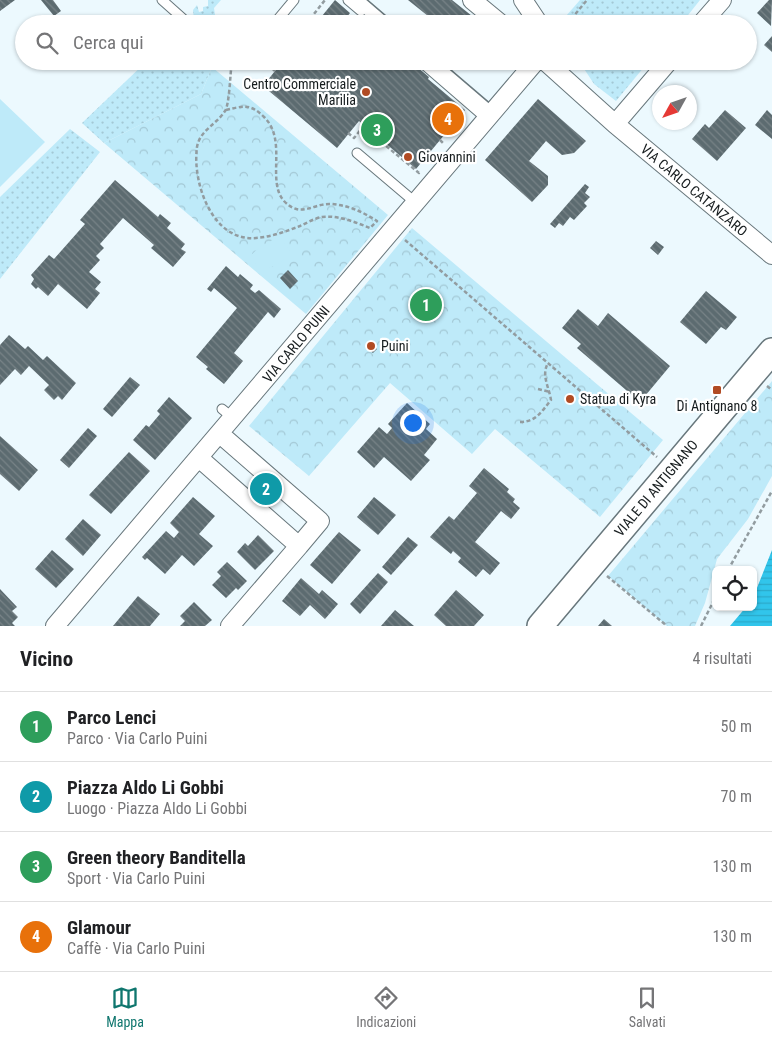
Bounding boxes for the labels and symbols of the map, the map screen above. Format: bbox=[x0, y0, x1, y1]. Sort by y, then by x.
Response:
place label: Centro Commerciale Marilia bbox=[243, 76, 356, 108]
north arrow bbox=[652, 85, 697, 130]
marker: Centro Commerciale Marilia bbox=[360, 86, 372, 98]
pin: 4 bbox=[432, 100, 464, 138]
pin: 3 bbox=[361, 111, 393, 149]
street label: VIA CARLO CATANZARO bbox=[638, 141, 750, 239]
place label: Giovannini bbox=[418, 149, 476, 165]
marker: Giovannini bbox=[402, 151, 414, 163]
pin: 1 bbox=[410, 286, 442, 324]
street label: VIA CARLO PUINI bbox=[259, 302, 333, 386]
place label: Puini bbox=[381, 338, 409, 354]
marker: Puini bbox=[365, 340, 377, 352]
marker: Di Antignano 8 bbox=[711, 384, 723, 396]
place label: Statua di Kyra bbox=[580, 391, 656, 407]
marker: Statua di Kyra bbox=[564, 393, 576, 405]
place label: Di Antignano 8 bbox=[677, 398, 758, 414]
your location bbox=[400, 410, 426, 436]
street label: VIALE DI ANTIGNANO bbox=[611, 437, 701, 539]
pin: 2 bbox=[250, 470, 282, 508]

